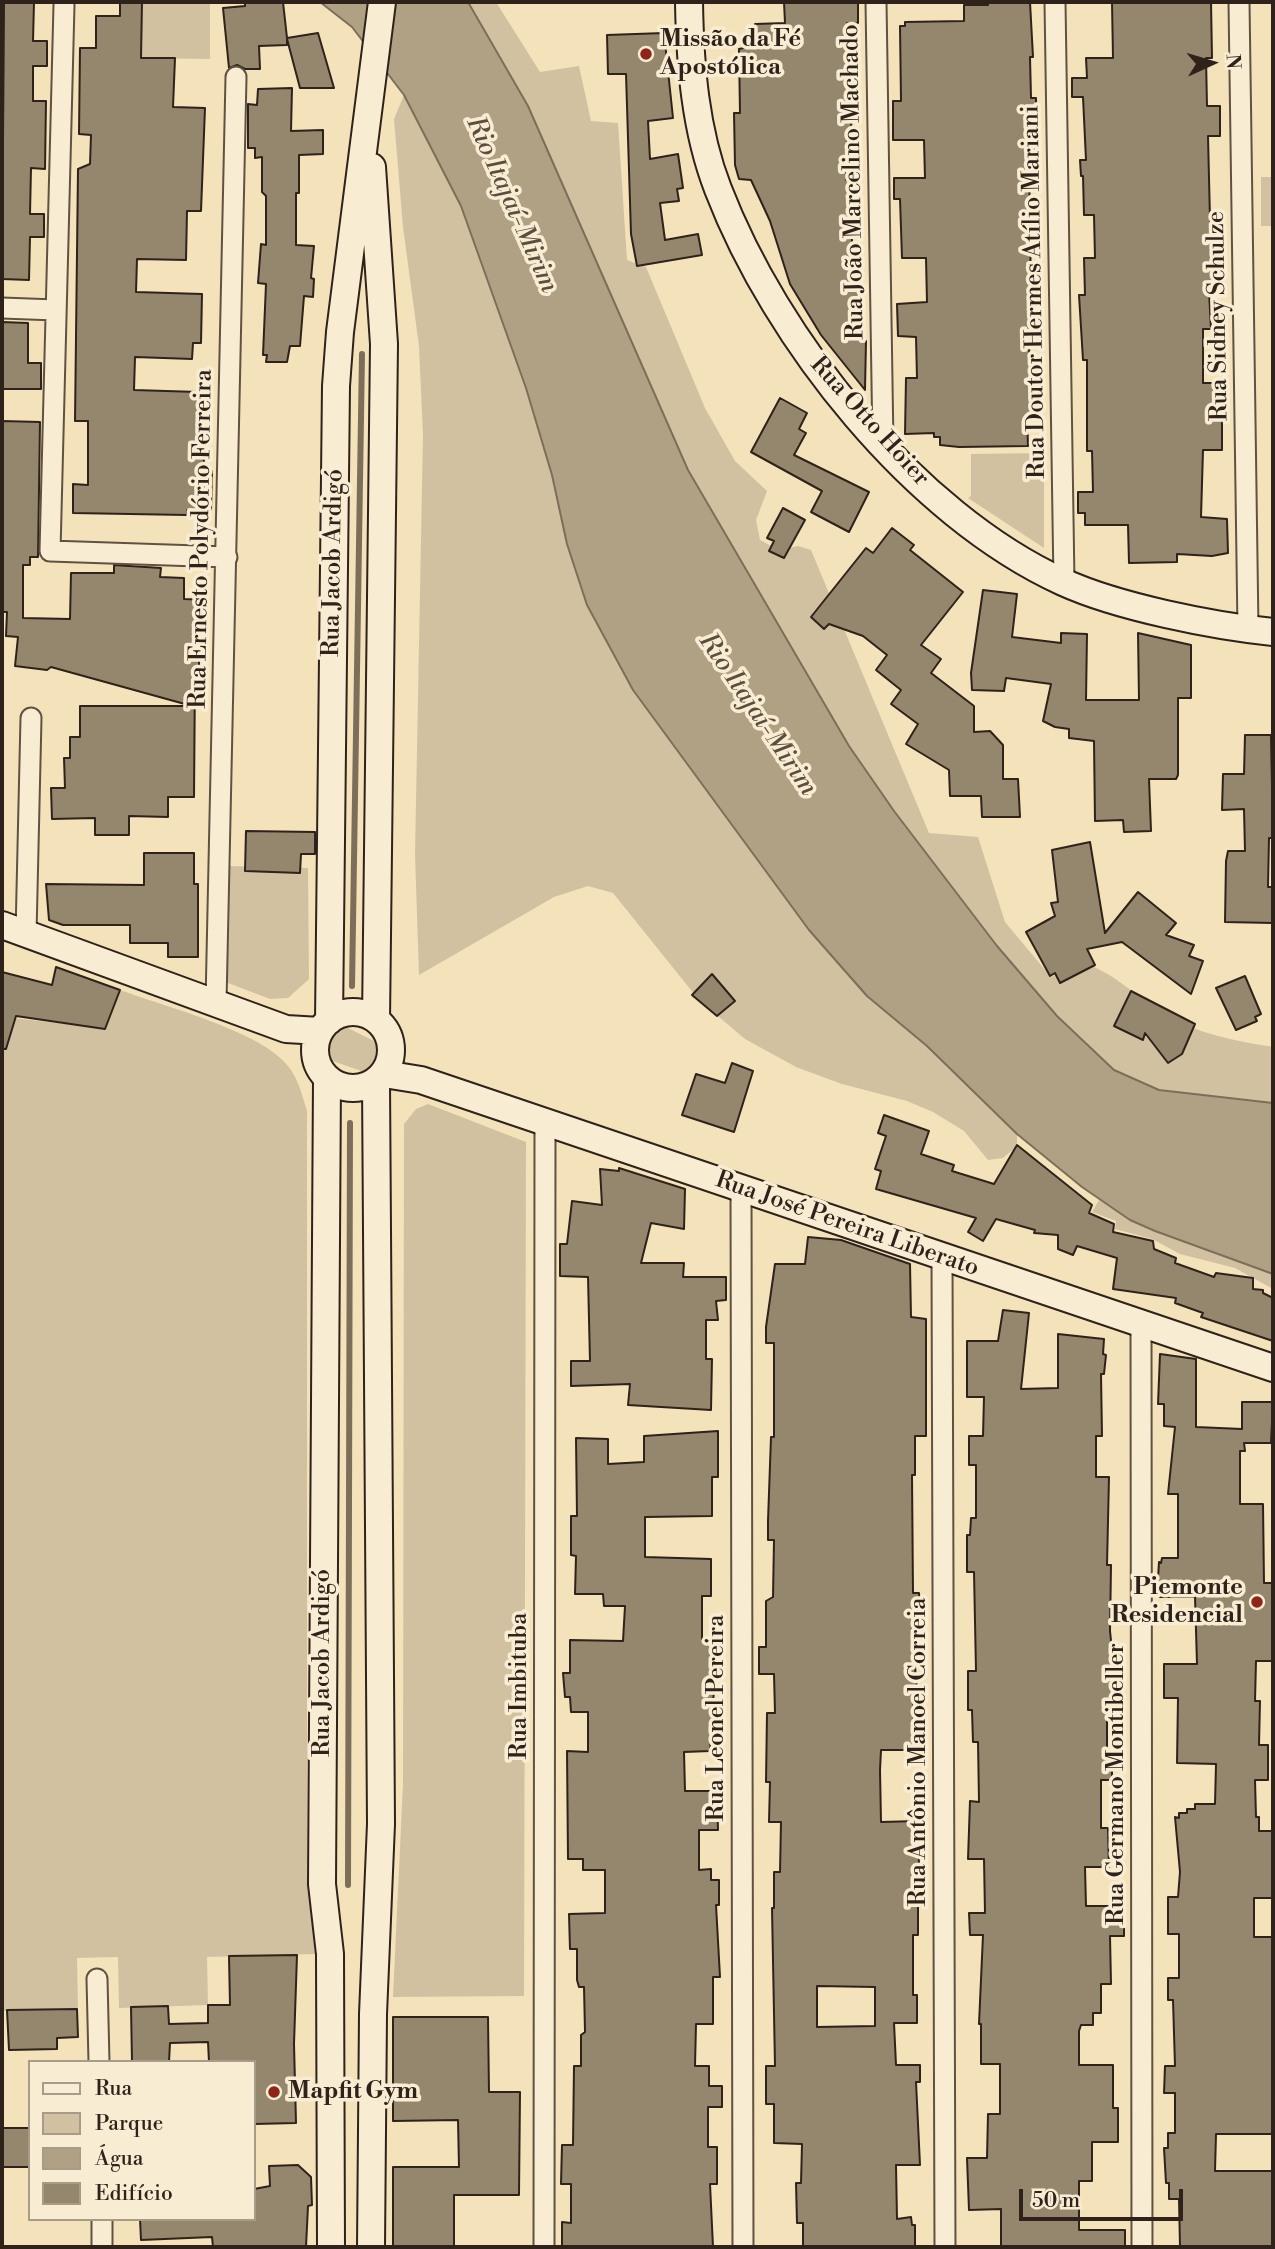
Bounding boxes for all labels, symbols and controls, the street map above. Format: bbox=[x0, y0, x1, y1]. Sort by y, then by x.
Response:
street label: Rua João Marcelino Machado bbox=[837, 24, 871, 340]
place label: Missão da Fé Apostólica bbox=[660, 26, 801, 82]
north arrow bbox=[1177, 28, 1247, 98]
marker: Missão da Fé Apostólica bbox=[638, 46, 654, 62]
text: N bbox=[1220, 53, 1245, 70]
street label: Rua Doutor Hermes Atílio Mariani bbox=[1017, 105, 1053, 479]
water label: Rio Itajaí-Mirim bbox=[458, 112, 564, 298]
street label: Rua Sidney Schulze bbox=[1203, 211, 1235, 421]
street label: Rua Otto Hoier bbox=[803, 351, 935, 493]
street label: Rua Ernesto Polydório Ferreira bbox=[185, 369, 219, 709]
street label: Rua Jacob Ardigó bbox=[318, 469, 350, 657]
water label: Rio Itajaí-Mirim bbox=[691, 628, 823, 802]
street label: Rua José Pereira Liberato bbox=[711, 1166, 983, 1284]
street label: Rua Jacob Ardigó bbox=[309, 1569, 337, 1757]
place label: Piemonte Residencial bbox=[1111, 1574, 1243, 1630]
marker: Piemonte Residencial bbox=[1249, 1594, 1265, 1610]
street label: Rua Antônio Manoel Correia bbox=[905, 1598, 933, 1906]
street label: Rua Imbituba bbox=[506, 1613, 534, 1759]
street label: Rua Leonel Pereira bbox=[703, 1615, 731, 1821]
street label: Rua Germano Montibeller bbox=[1103, 1643, 1131, 1925]
legend bbox=[28, 2060, 256, 2221]
text: Rua bbox=[95, 2076, 132, 2102]
place label: Mapfit Gym bbox=[288, 2078, 418, 2106]
marker: Mapfit Gym bbox=[266, 2084, 282, 2100]
text: Parque bbox=[95, 2111, 163, 2137]
text: Água bbox=[95, 2146, 143, 2172]
scale bar bbox=[1023, 2176, 1188, 2220]
text: Edifício bbox=[95, 2181, 173, 2207]
text: 50 m bbox=[1032, 2188, 1080, 2214]

